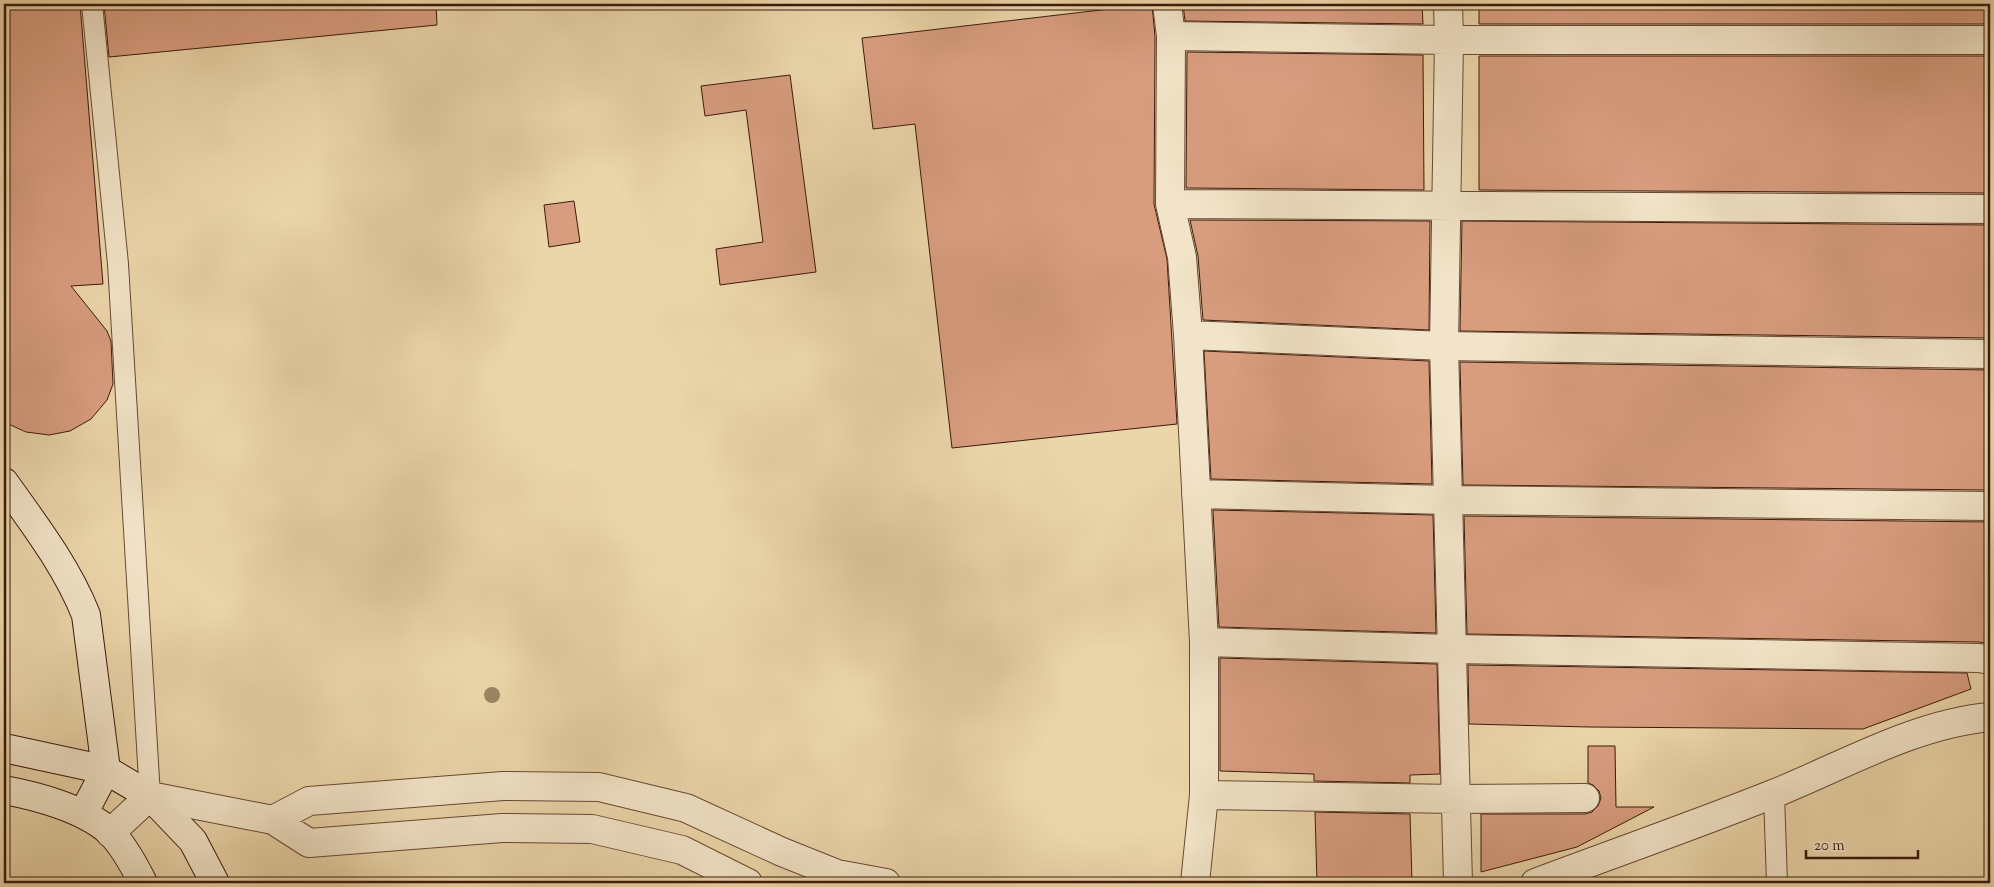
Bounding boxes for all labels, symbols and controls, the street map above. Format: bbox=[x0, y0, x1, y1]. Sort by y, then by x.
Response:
scale bar bbox=[1806, 827, 1919, 859]
text: 20 m bbox=[1814, 836, 1845, 857]

